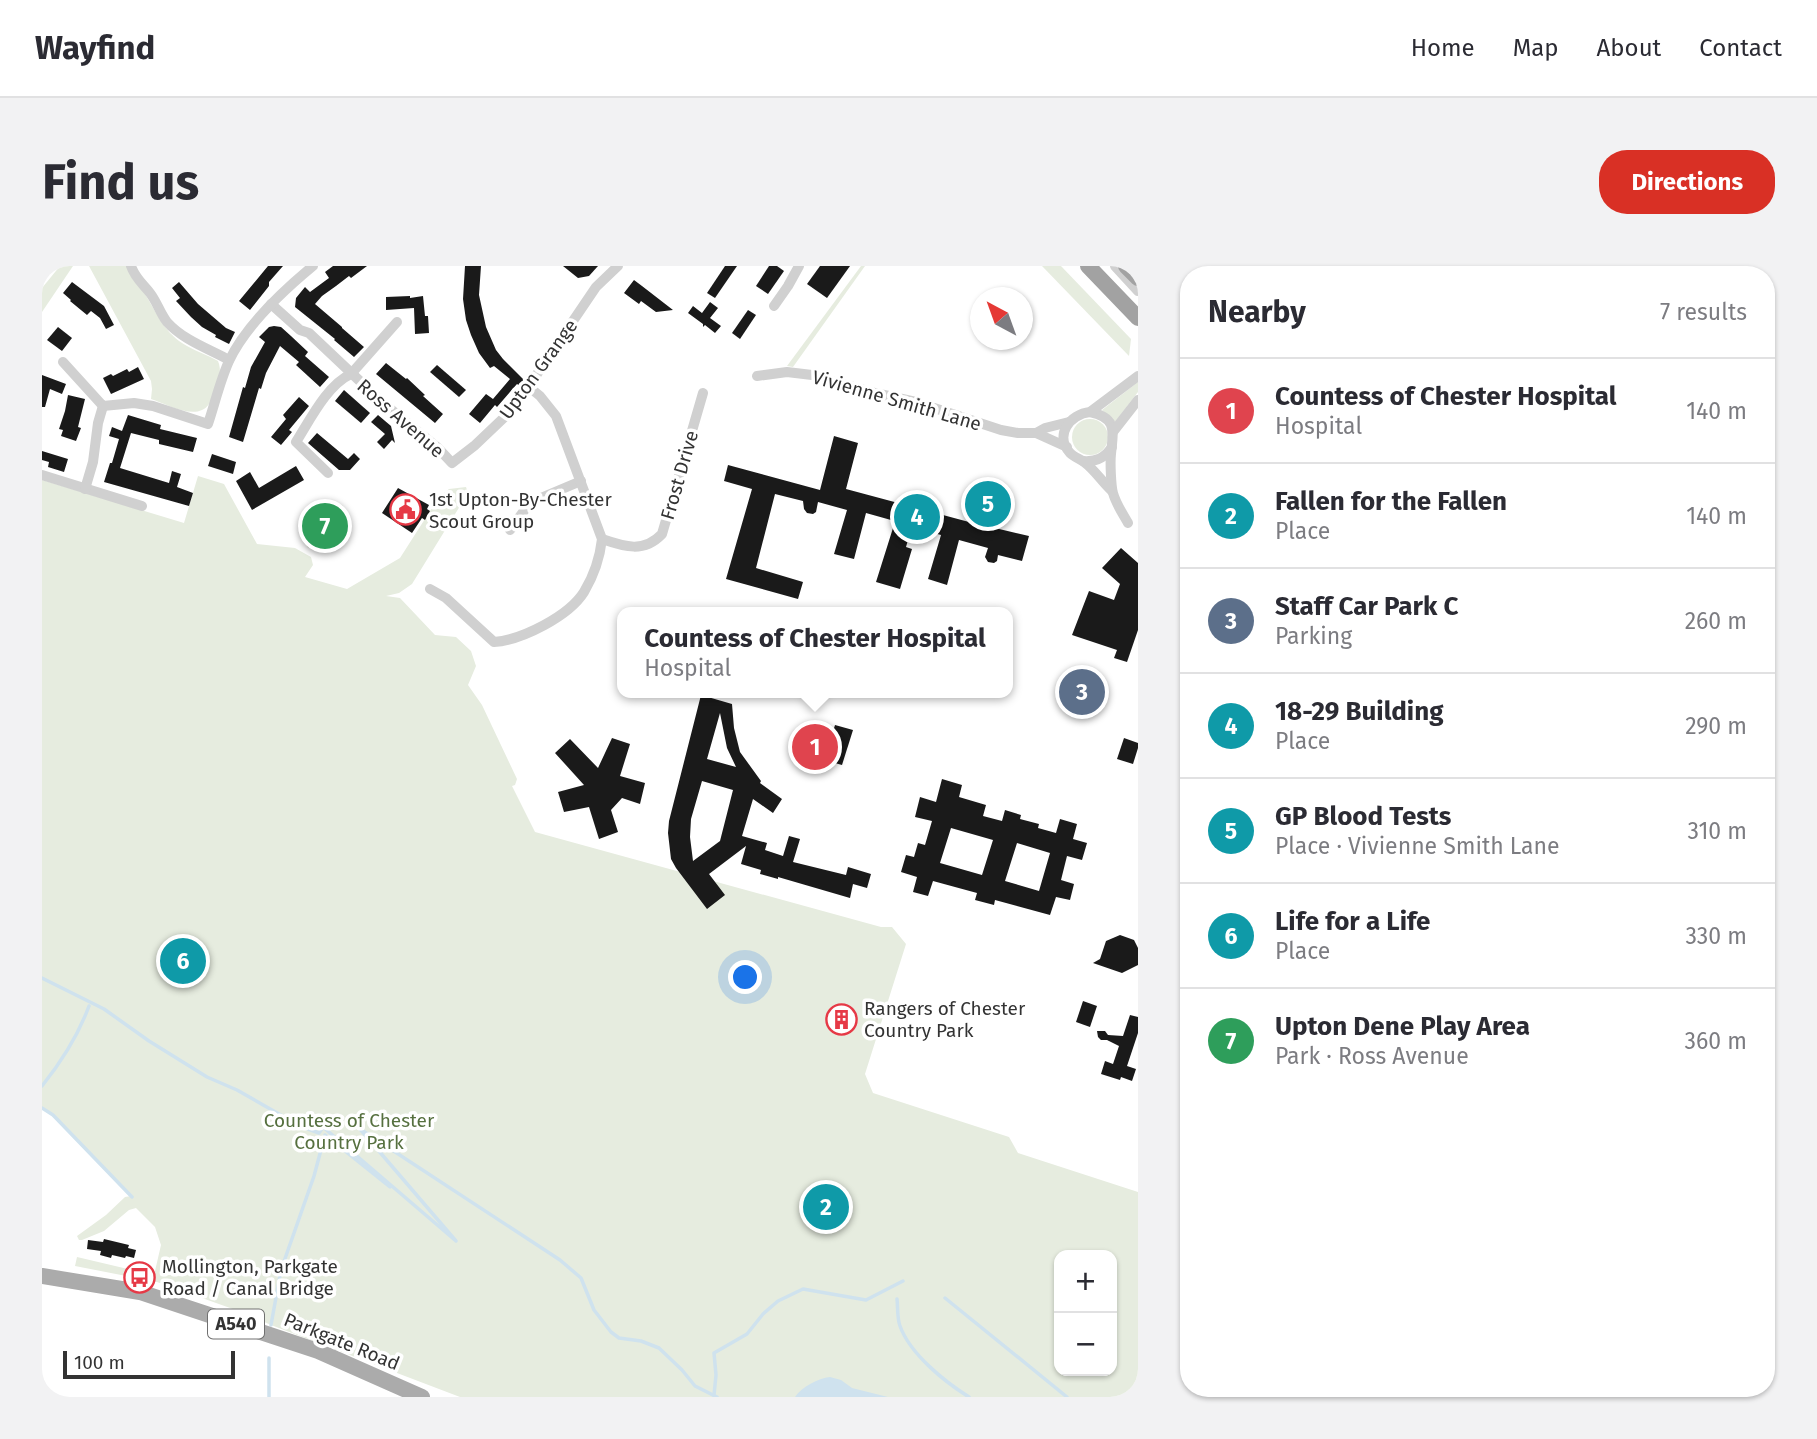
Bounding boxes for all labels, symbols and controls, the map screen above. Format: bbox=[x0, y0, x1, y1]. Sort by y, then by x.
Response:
text: Wayfind bbox=[35, 28, 155, 68]
text: Home bbox=[1411, 34, 1475, 62]
text: Map bbox=[1513, 34, 1559, 62]
text: About bbox=[1597, 34, 1661, 62]
text: Contact bbox=[1699, 34, 1782, 62]
button: Directions bbox=[1599, 150, 1775, 214]
text: Find us bbox=[42, 153, 199, 212]
north arrow bbox=[970, 287, 1033, 350]
text: Nearby bbox=[1208, 294, 1306, 330]
text: 7 results bbox=[1660, 298, 1747, 326]
street label: Upton Grange bbox=[494, 315, 582, 424]
street label: Vivienne Smith Lane bbox=[810, 365, 984, 436]
street label: Ross Avenue bbox=[352, 374, 449, 462]
text: Countess of Chester Hospital bbox=[1275, 381, 1617, 412]
text: 1 bbox=[1226, 397, 1236, 425]
text: 140 m bbox=[1686, 397, 1747, 425]
text: Hospital bbox=[1275, 412, 1362, 440]
street label: Frost Drive bbox=[656, 428, 703, 522]
pin: 5 bbox=[965, 478, 1011, 530]
text: Fallen for the Fallen bbox=[1275, 486, 1507, 517]
place label: 1st Upton-By-Chester Scout Group bbox=[429, 488, 612, 533]
pin: 4 bbox=[894, 491, 940, 543]
public building icon: 1st Upton-By-Chester Scout Group bbox=[389, 493, 423, 527]
pin: 7 bbox=[302, 500, 348, 552]
text: 2 bbox=[1225, 502, 1237, 530]
text: 140 m bbox=[1686, 502, 1747, 530]
text: Place bbox=[1275, 517, 1330, 545]
text: Staff Car Park C bbox=[1275, 591, 1458, 622]
popup bbox=[617, 607, 1013, 698]
text: 3 bbox=[1225, 607, 1237, 635]
text: 260 m bbox=[1685, 607, 1747, 635]
text: Parking bbox=[1275, 622, 1352, 650]
text: Countess of Chester Hospital bbox=[644, 623, 986, 654]
text: Hospital bbox=[644, 654, 731, 682]
pin: 3 bbox=[1059, 666, 1105, 718]
text: 18-29 Building bbox=[1275, 696, 1444, 727]
text: 4 bbox=[1225, 712, 1238, 740]
text: 290 m bbox=[1685, 712, 1747, 740]
pin: 1 bbox=[792, 721, 838, 773]
text: Place bbox=[1275, 727, 1330, 755]
text: GP Blood Tests bbox=[1275, 801, 1451, 832]
text: 5 bbox=[1225, 817, 1237, 845]
text: 310 m bbox=[1687, 817, 1747, 845]
text: Place · Vivienne Smith Lane bbox=[1275, 832, 1560, 860]
text: Life for a Life bbox=[1275, 906, 1430, 937]
text: 6 bbox=[1225, 922, 1237, 950]
text: 330 m bbox=[1685, 922, 1747, 950]
pin: 6 bbox=[160, 935, 206, 987]
text: Place bbox=[1275, 937, 1330, 965]
your location bbox=[728, 960, 762, 994]
place label: Rangers of Chester Country Park bbox=[864, 997, 1026, 1042]
building icon: Rangers of Chester Country Park bbox=[824, 1002, 858, 1036]
text: Upton Dene Play Area bbox=[1275, 1011, 1530, 1042]
text: 7 bbox=[1226, 1027, 1236, 1055]
text: 360 m bbox=[1685, 1027, 1747, 1055]
text: Park · Ross Avenue bbox=[1275, 1042, 1469, 1070]
park label: Countess of Chester Country Park bbox=[264, 1109, 435, 1154]
pin: 2 bbox=[803, 1181, 849, 1233]
map controls bbox=[1054, 1250, 1117, 1376]
button: + bbox=[1054, 1250, 1117, 1313]
place label: Mollington, Parkgate Road / Canal Bridge bbox=[162, 1255, 338, 1300]
bus stop icon: Mollington, Parkgate Road / Canal Bridge bbox=[122, 1260, 156, 1294]
street label: Parkgate Road bbox=[281, 1308, 403, 1375]
road number: A540 bbox=[208, 1310, 264, 1338]
button: − bbox=[1054, 1313, 1117, 1376]
scale bar bbox=[63, 1348, 234, 1380]
text: 100 m bbox=[74, 1351, 125, 1374]

